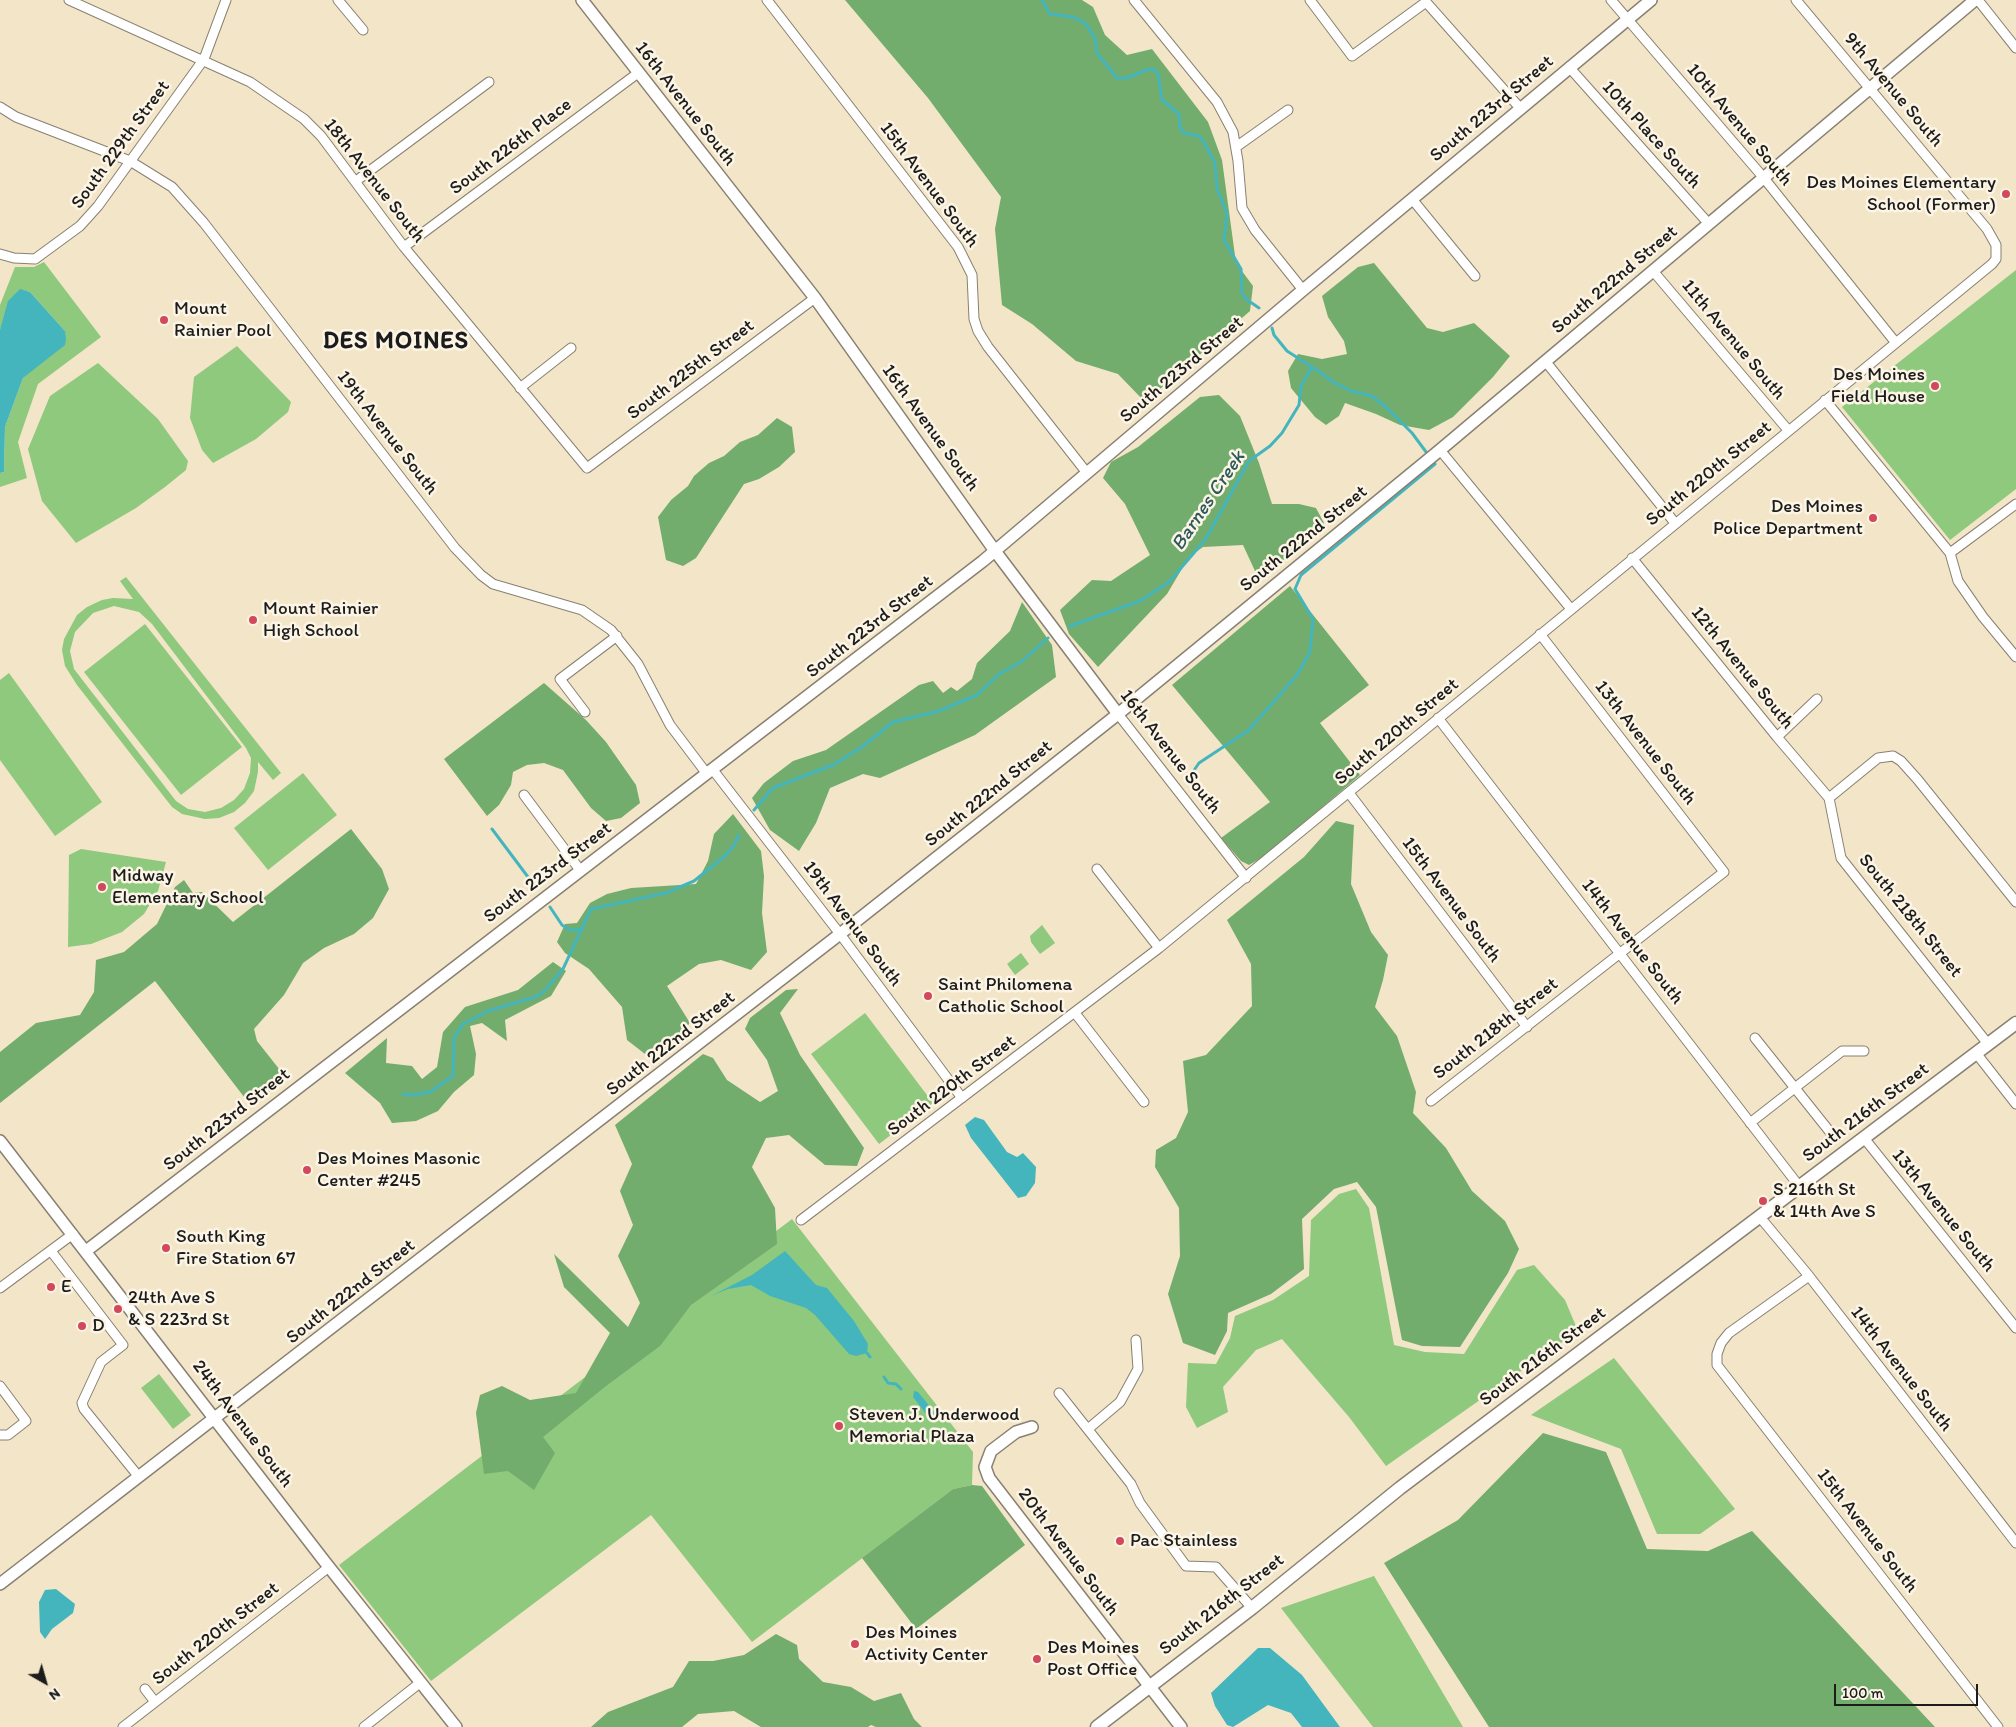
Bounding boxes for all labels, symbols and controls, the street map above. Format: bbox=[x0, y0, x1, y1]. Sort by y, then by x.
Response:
street label: 9th Avenue South bbox=[1839, 28, 1947, 152]
street label: 16th Avenue South bbox=[629, 37, 741, 171]
street label: South 223rd Street bbox=[1426, 51, 1558, 167]
street label: 10th Avenue South bbox=[1681, 59, 1797, 191]
street label: South 229th Street bbox=[67, 76, 175, 214]
street label: 10th Place South bbox=[1597, 76, 1705, 194]
street label: South 226th Place bbox=[445, 94, 577, 200]
street label: 18th Avenue South bbox=[318, 114, 430, 248]
street label: 15th Avenue South bbox=[874, 118, 984, 252]
place label: Des Moines Elementary School (Former) bbox=[1806, 172, 1996, 216]
marker: Des Moines Elementary School (Former) bbox=[2000, 188, 2012, 200]
street label: South 222nd Street bbox=[1547, 221, 1683, 339]
street label: 11th Avenue South bbox=[1676, 275, 1790, 405]
place label: Mount Rainier Pool bbox=[174, 298, 271, 342]
street label: South 223rd Street bbox=[1116, 312, 1248, 428]
marker: Mount Rainier Pool bbox=[158, 314, 170, 326]
street label: South 225th Street bbox=[623, 315, 759, 425]
district label: DES MOINES bbox=[323, 328, 469, 356]
street label: 16th Avenue South bbox=[876, 360, 984, 496]
place label: Des Moines Field House bbox=[1831, 364, 1925, 408]
street label: 19th Avenue South bbox=[331, 366, 443, 500]
marker: Des Moines Field House bbox=[1929, 380, 1941, 392]
street label: South 220th Street bbox=[1642, 416, 1776, 532]
water label: Barnes Creek bbox=[1167, 447, 1251, 555]
street label: South 222nd Street bbox=[1236, 481, 1372, 597]
place label: Des Moines Police Department bbox=[1713, 496, 1863, 540]
marker: Des Moines Police Department bbox=[1867, 512, 1879, 524]
street label: South 223rd Street bbox=[802, 570, 938, 684]
place label: Mount Rainier High School bbox=[263, 598, 378, 642]
street label: 12th Avenue South bbox=[1686, 602, 1798, 734]
marker: Mount Rainier High School bbox=[247, 614, 259, 626]
street label: South 220th Street bbox=[1330, 673, 1464, 791]
street label: 13th Avenue South bbox=[1589, 676, 1701, 810]
street label: 16th Avenue South bbox=[1114, 685, 1226, 819]
street label: South 222nd Street bbox=[921, 736, 1057, 852]
street label: South 223rd Street bbox=[479, 817, 617, 929]
street label: 15th Avenue South bbox=[1396, 833, 1506, 967]
street label: South 218th Street bbox=[1853, 850, 1967, 982]
street label: 19th Avenue South bbox=[797, 857, 907, 991]
place label: Midway Elementary School bbox=[112, 865, 264, 909]
street label: 14th Avenue South bbox=[1576, 875, 1688, 1009]
marker: Midway Elementary School bbox=[96, 881, 108, 893]
street label: South 218th Street bbox=[1429, 973, 1563, 1085]
place label: Saint Philomena Catholic School bbox=[938, 974, 1072, 1018]
street label: South 222nd Street bbox=[602, 987, 740, 1101]
marker: Saint Philomena Catholic School bbox=[922, 990, 934, 1002]
street label: South 220th Street bbox=[883, 1030, 1021, 1142]
street label: South 216th Street bbox=[1798, 1058, 1934, 1168]
street label: South 223rd Street bbox=[159, 1063, 295, 1177]
street label: 13th Avenue South bbox=[1886, 1145, 2000, 1277]
place label: Des Moines Masonic Center #245 bbox=[317, 1148, 480, 1192]
marker: Des Moines Masonic Center #245 bbox=[301, 1164, 313, 1176]
place label: S 216th St & 14th Ave S bbox=[1773, 1179, 1876, 1223]
marker: S 216th St & 14th Ave S bbox=[1757, 1195, 1769, 1207]
place label: South King Fire Station 67 bbox=[176, 1226, 295, 1270]
street label: South 222nd Street bbox=[282, 1235, 420, 1349]
marker: South King Fire Station 67 bbox=[160, 1242, 172, 1254]
place label: E bbox=[61, 1276, 71, 1298]
marker: E bbox=[45, 1281, 57, 1293]
place label: 24th Ave S & S 223rd St bbox=[128, 1287, 230, 1331]
street label: South 216th Street bbox=[1475, 1302, 1611, 1412]
street label: 14th Avenue South bbox=[1845, 1302, 1957, 1436]
marker: 24th Ave S & S 223rd St bbox=[112, 1303, 124, 1315]
place label: D bbox=[92, 1315, 105, 1337]
marker: D bbox=[76, 1320, 88, 1332]
street label: 24th Avenue South bbox=[187, 1356, 297, 1492]
place label: Steven J. Underwood Memorial Plaza bbox=[849, 1404, 1020, 1448]
marker: Steven J. Underwood Memorial Plaza bbox=[833, 1420, 845, 1432]
street label: 15th Avenue South bbox=[1811, 1464, 1923, 1598]
street label: 20th Avenue South bbox=[1013, 1484, 1123, 1620]
place label: Pac Stainless bbox=[1130, 1530, 1237, 1552]
marker: Pac Stainless bbox=[1114, 1535, 1126, 1547]
street label: South 216th Street bbox=[1155, 1549, 1289, 1661]
street label: South 220th Street bbox=[148, 1577, 284, 1691]
place label: Des Moines Activity Center bbox=[865, 1622, 988, 1666]
place label: Des Moines Post Office bbox=[1047, 1637, 1139, 1681]
marker: Des Moines Activity Center bbox=[849, 1638, 861, 1650]
marker: Des Moines Post Office bbox=[1031, 1653, 1043, 1665]
north arrow bbox=[20, 1657, 70, 1707]
scale bar bbox=[1836, 1674, 1980, 1706]
text: 100 m bbox=[1842, 1684, 1883, 1702]
text: N bbox=[46, 1685, 64, 1704]

